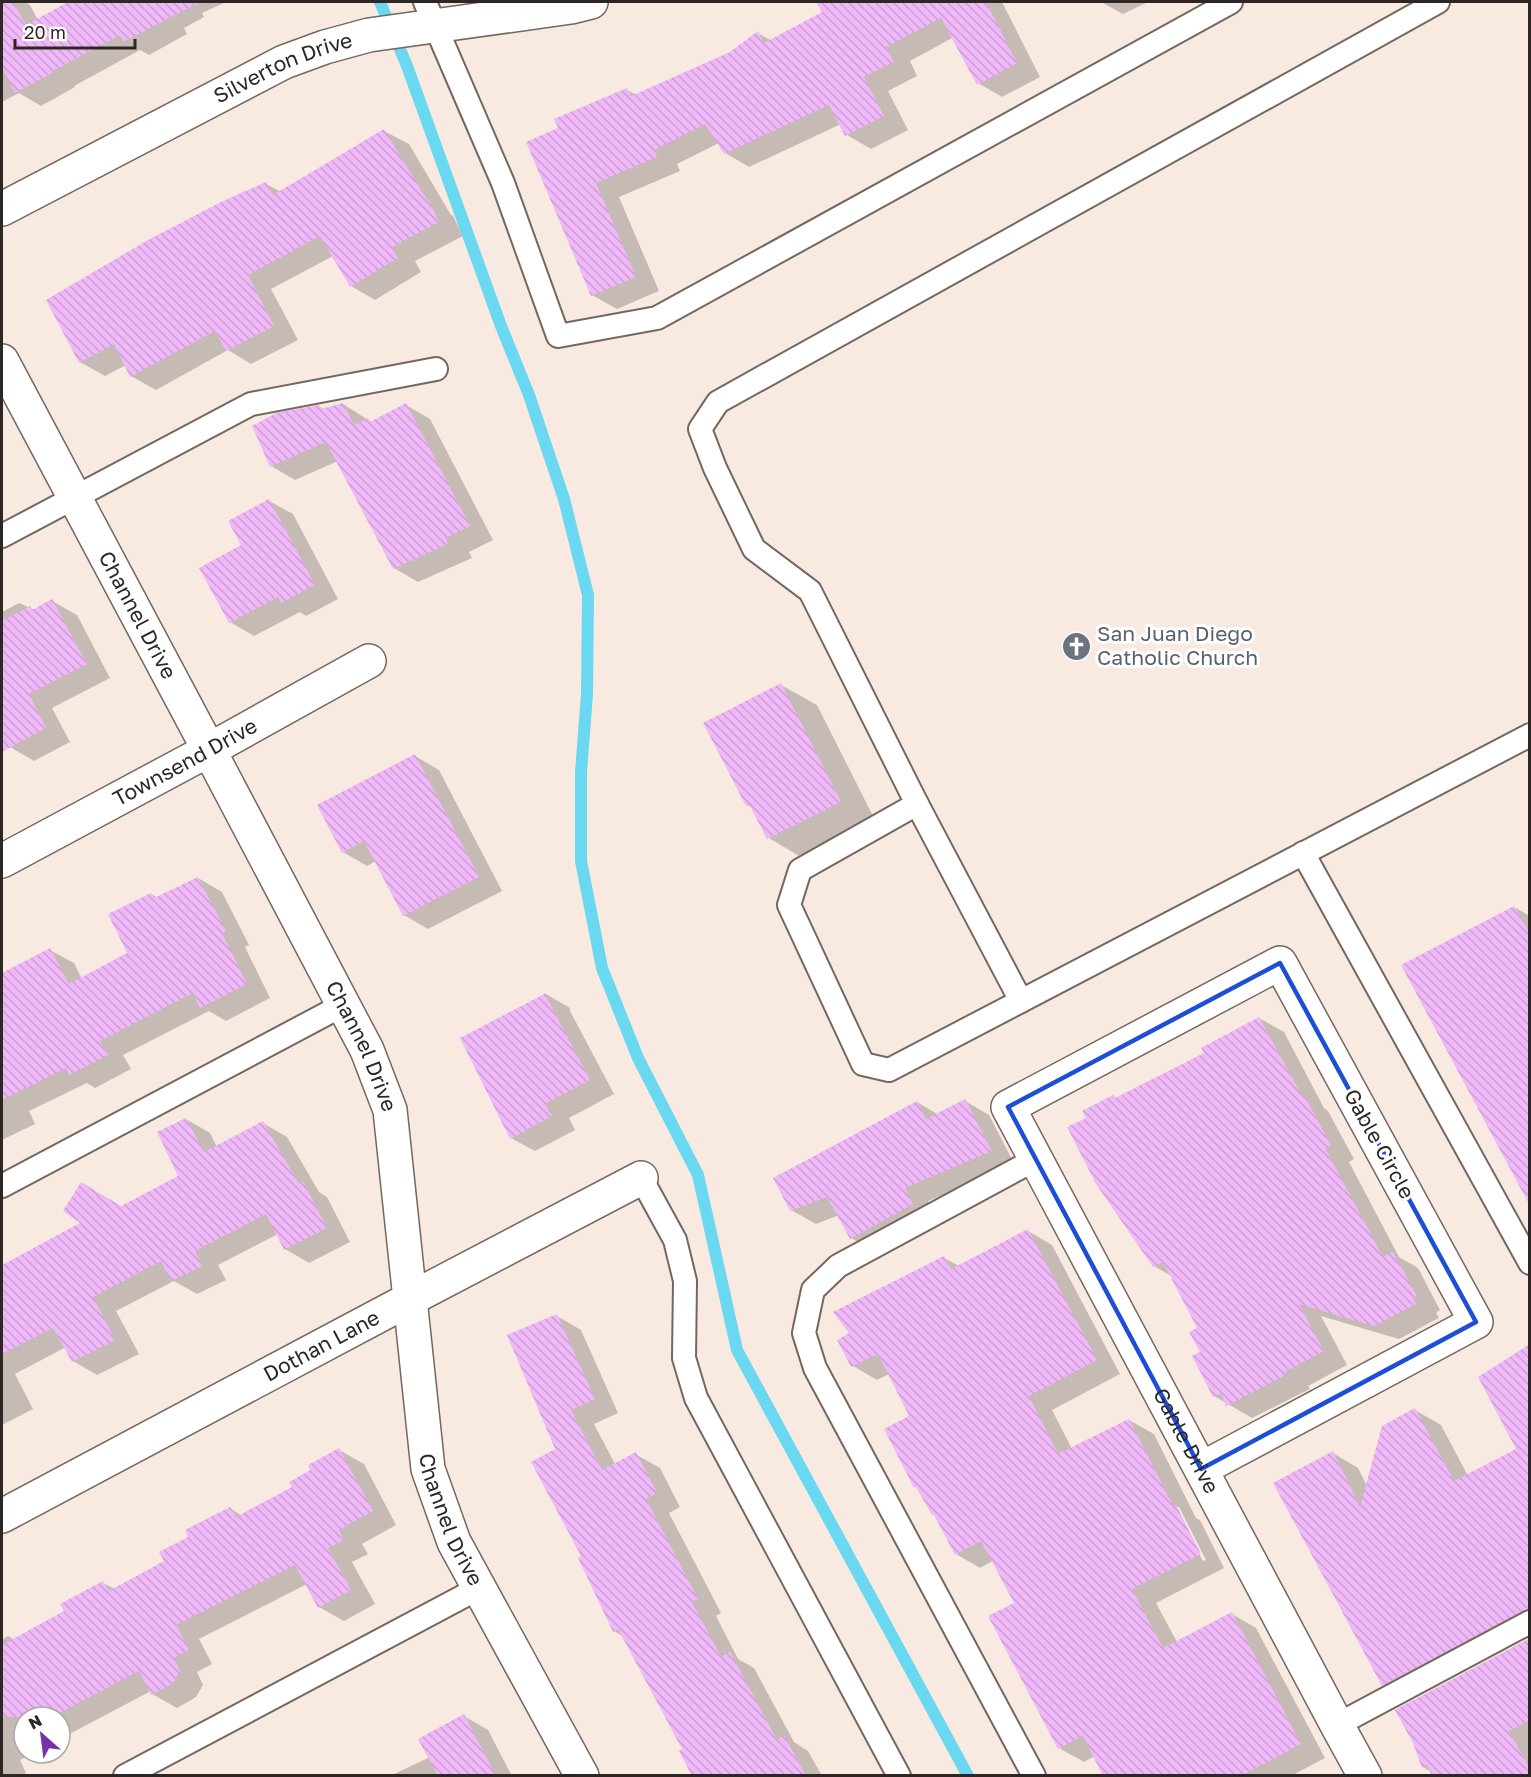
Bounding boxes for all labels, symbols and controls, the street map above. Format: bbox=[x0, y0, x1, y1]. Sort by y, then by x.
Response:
scale bar bbox=[15, 12, 135, 50]
text: 20 m bbox=[24, 21, 66, 43]
street label: Silverton Drive bbox=[209, 26, 355, 108]
street label: Channel Drive bbox=[94, 546, 183, 683]
place label: San Juan Diego Catholic Church bbox=[1097, 620, 1258, 670]
church icon: San Juan Diego Catholic Church bbox=[1060, 630, 1092, 662]
street label: Townsend Drive bbox=[108, 712, 261, 811]
street label: Channel Drive bbox=[321, 976, 403, 1115]
street label: Gable Circle bbox=[1339, 1084, 1421, 1203]
street label: Dothan Lane bbox=[259, 1304, 384, 1387]
street label: Gable Drive bbox=[1148, 1383, 1225, 1498]
street label: Channel Drive bbox=[414, 1452, 489, 1590]
north arrow bbox=[12, 1705, 72, 1765]
text: N bbox=[25, 1710, 45, 1733]

